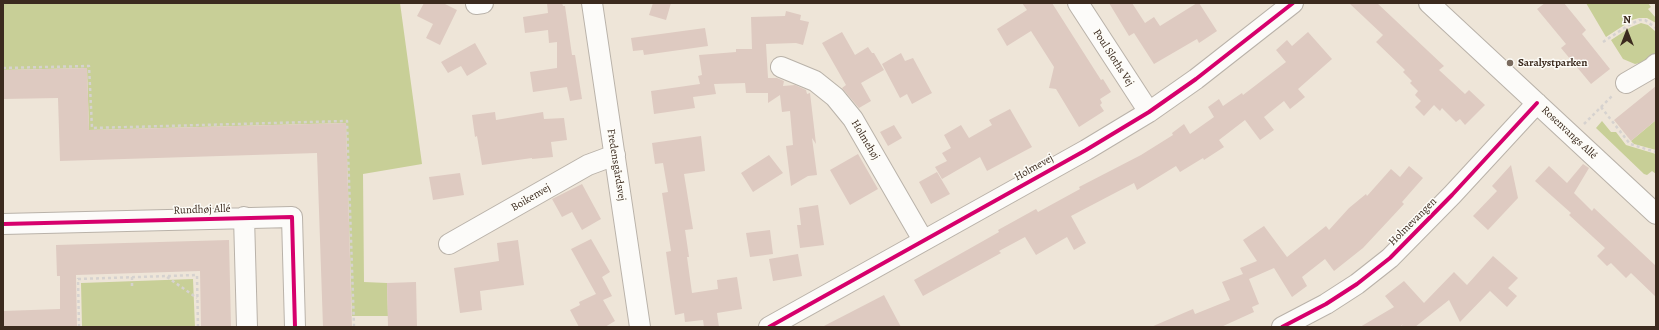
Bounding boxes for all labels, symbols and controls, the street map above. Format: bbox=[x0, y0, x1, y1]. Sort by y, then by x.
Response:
north arrow bbox=[1607, 12, 1647, 52]
text: N bbox=[1623, 12, 1631, 27]
street label: Poul Sloths Vej bbox=[1090, 27, 1136, 89]
place label: Saralystparken bbox=[1518, 56, 1587, 70]
marker: Saralystparken bbox=[1505, 58, 1515, 68]
street label: Rosenvangs Allé bbox=[1538, 104, 1600, 162]
street label: Holmehøj bbox=[848, 118, 882, 162]
street label: Fredensgårdsvej bbox=[604, 128, 628, 202]
street label: Holmevej bbox=[1012, 152, 1056, 184]
street label: Boikenvej bbox=[509, 181, 553, 215]
street label: Holmevangen bbox=[1386, 195, 1440, 249]
street label: Rundhøj Allé bbox=[173, 202, 231, 218]

